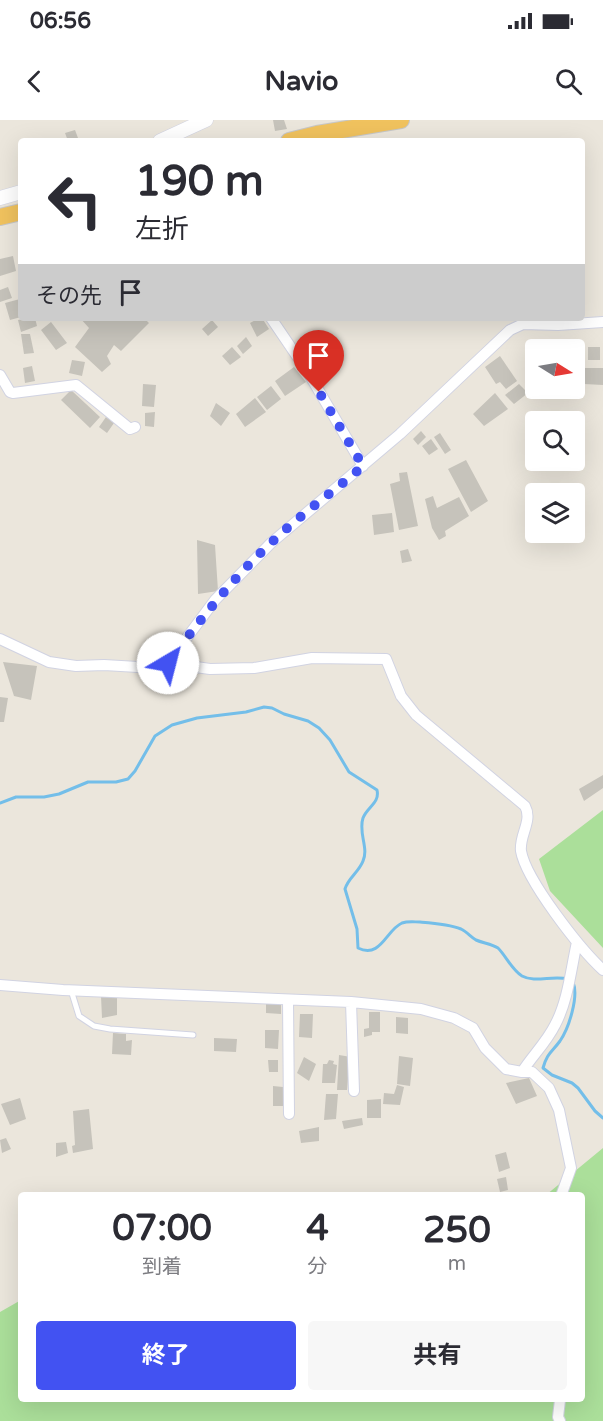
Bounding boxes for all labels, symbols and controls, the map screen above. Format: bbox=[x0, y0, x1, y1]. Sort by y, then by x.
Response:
text: 06:56 bbox=[30, 8, 91, 34]
icon: back bbox=[18, 65, 51, 98]
text: Navio bbox=[264, 65, 339, 98]
icon: search bbox=[552, 65, 585, 98]
text: 190 m bbox=[135, 156, 264, 207]
icon: left bbox=[36, 162, 114, 240]
text: 左折 bbox=[135, 213, 189, 246]
icon: arrive bbox=[114, 276, 147, 309]
text: その先 bbox=[36, 283, 102, 309]
pin bbox=[293, 330, 344, 392]
icon: arrive bbox=[302, 339, 335, 372]
north arrow bbox=[525, 339, 585, 399]
map controls bbox=[525, 339, 585, 543]
button: search bbox=[525, 411, 585, 471]
button: layers bbox=[525, 483, 585, 543]
position arrow bbox=[136, 631, 200, 695]
text: 07:00 bbox=[112, 1207, 212, 1250]
text: 4 bbox=[306, 1207, 329, 1250]
text: 250 bbox=[423, 1209, 491, 1252]
text: m bbox=[448, 1252, 466, 1276]
text: 到着 bbox=[142, 1255, 182, 1279]
text: 分 bbox=[307, 1255, 327, 1279]
button: 終了 bbox=[36, 1321, 296, 1390]
button: 共有 bbox=[308, 1321, 567, 1390]

